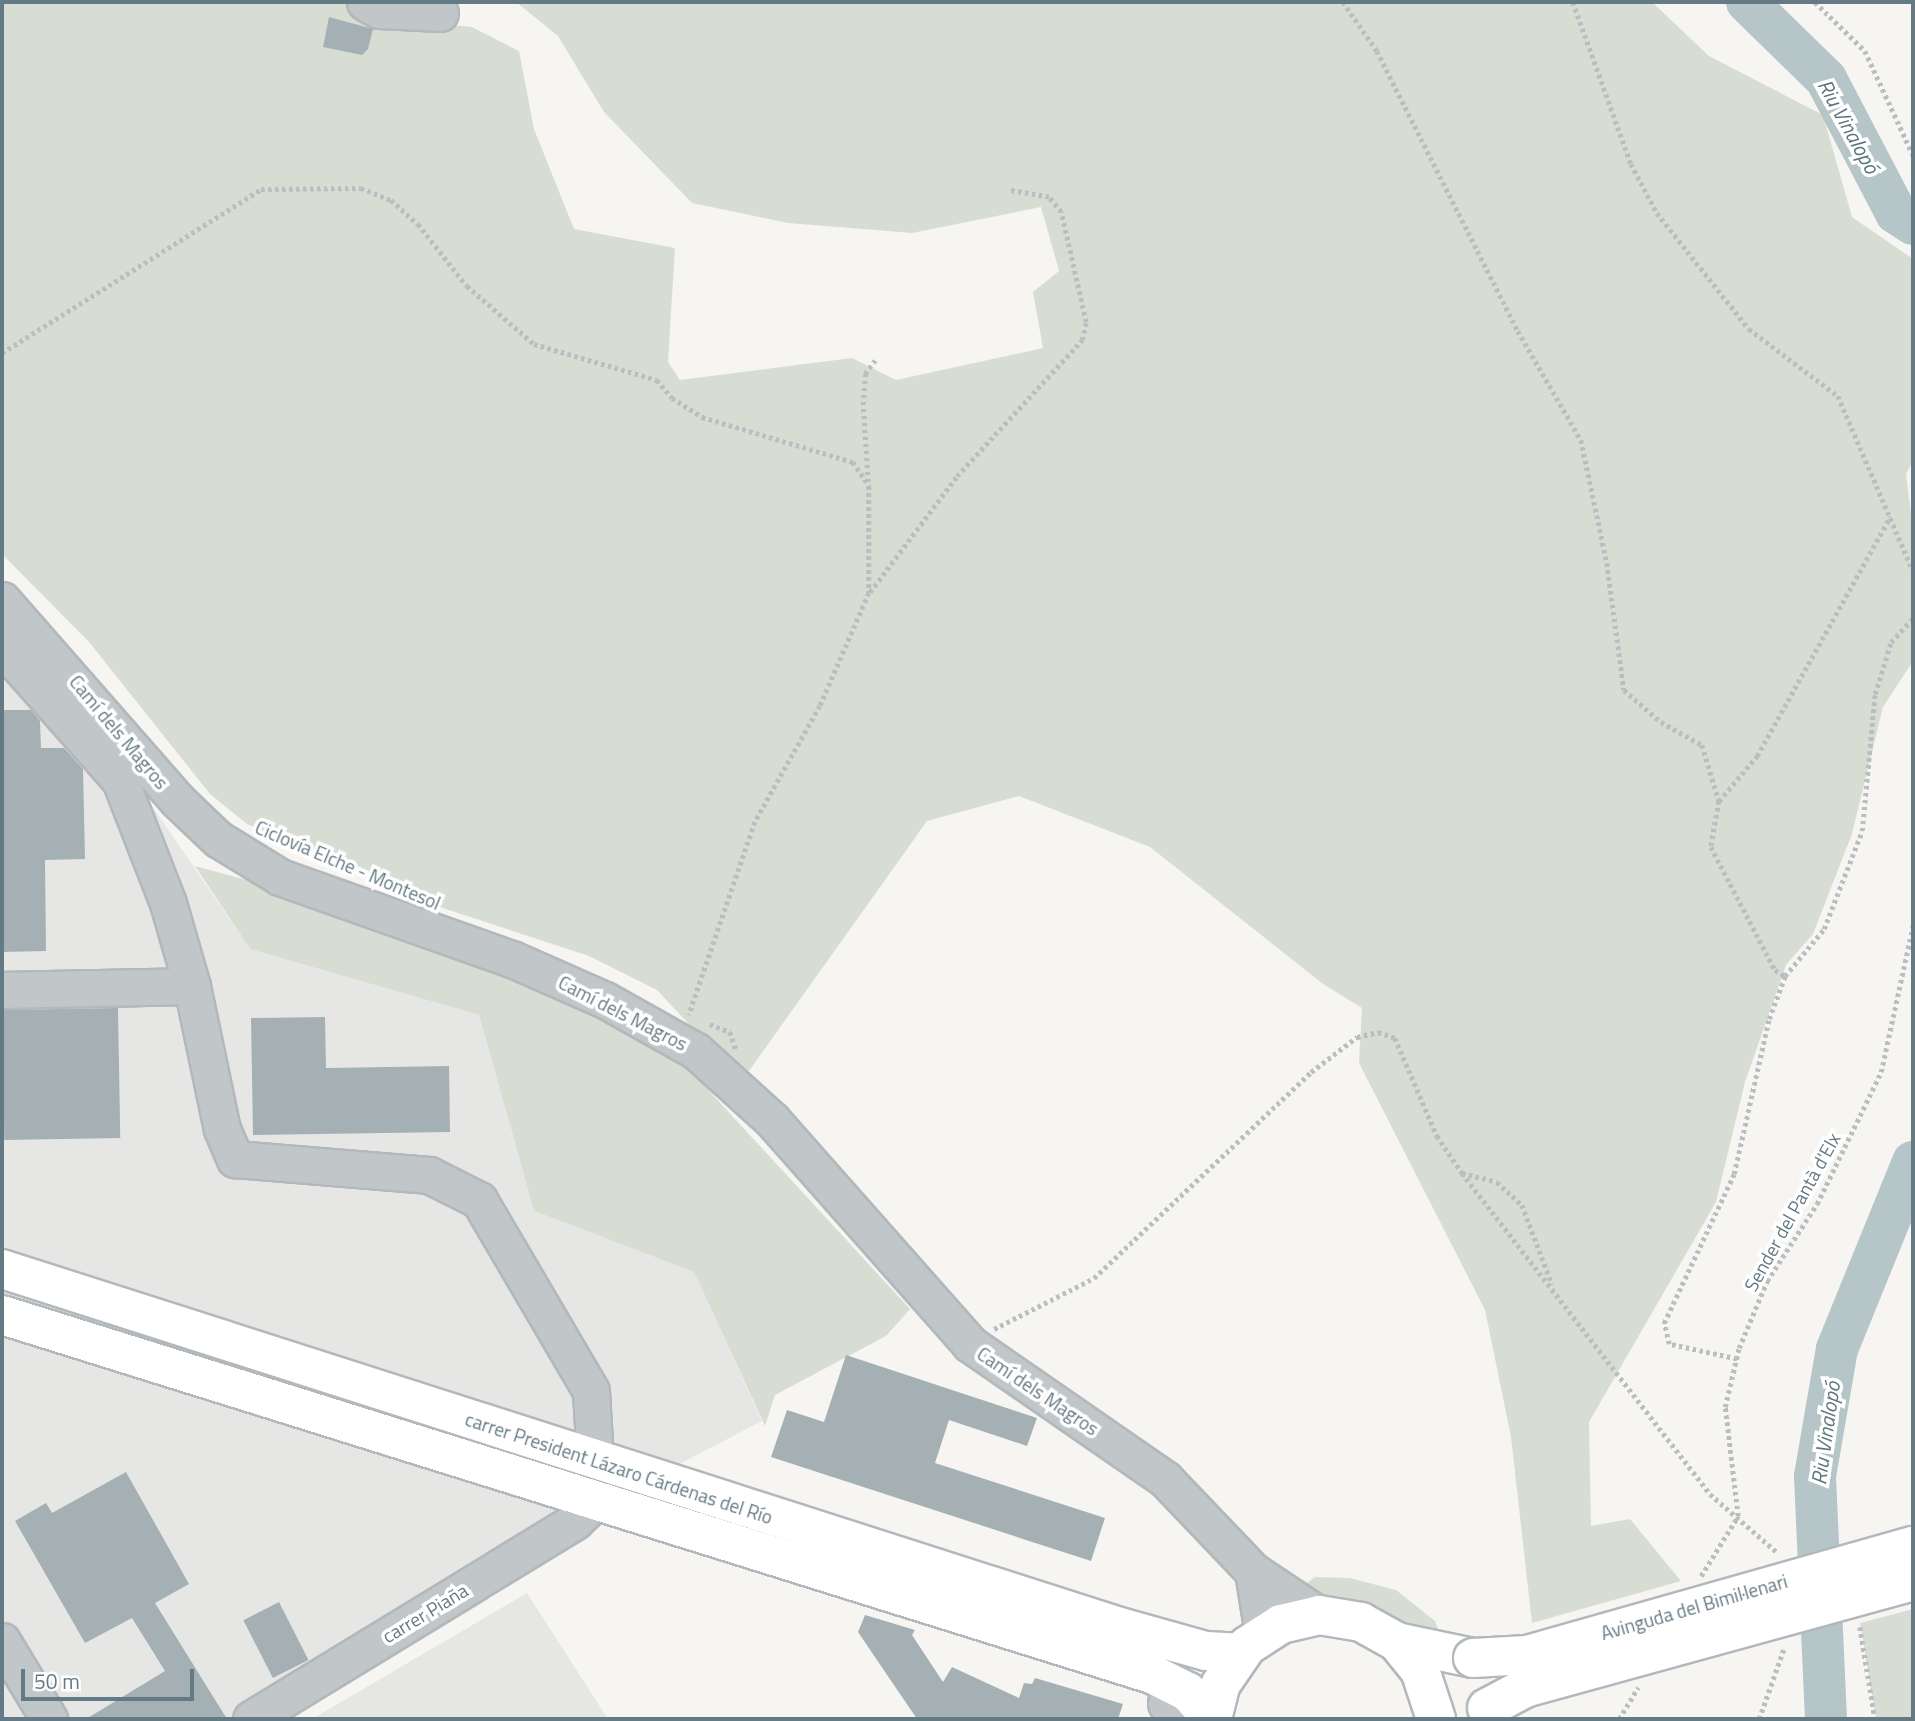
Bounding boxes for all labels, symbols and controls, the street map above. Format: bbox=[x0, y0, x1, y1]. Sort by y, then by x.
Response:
water label: Riu Vinalopó bbox=[1813, 75, 1885, 177]
street label: Camí dels Magros bbox=[65, 670, 173, 794]
street label: Ciclovía Elche - Montesol bbox=[252, 816, 444, 914]
street label: Camí dels Magros bbox=[555, 971, 691, 1055]
street label: Sender del Pantà d'Elx bbox=[1739, 1129, 1845, 1295]
street label: Camí dels Magros bbox=[973, 1342, 1103, 1440]
water label: Riu Vinalopó bbox=[1805, 1380, 1845, 1486]
street label: carrer President Lázaro Cárdenas del Río bbox=[462, 1407, 776, 1529]
street label: Avinguda del Bimil·lenari bbox=[1598, 1569, 1790, 1645]
street label: carrer Piaña bbox=[378, 1579, 472, 1647]
scale bar bbox=[24, 1654, 198, 1698]
text: 50 m bbox=[34, 1665, 80, 1697]

